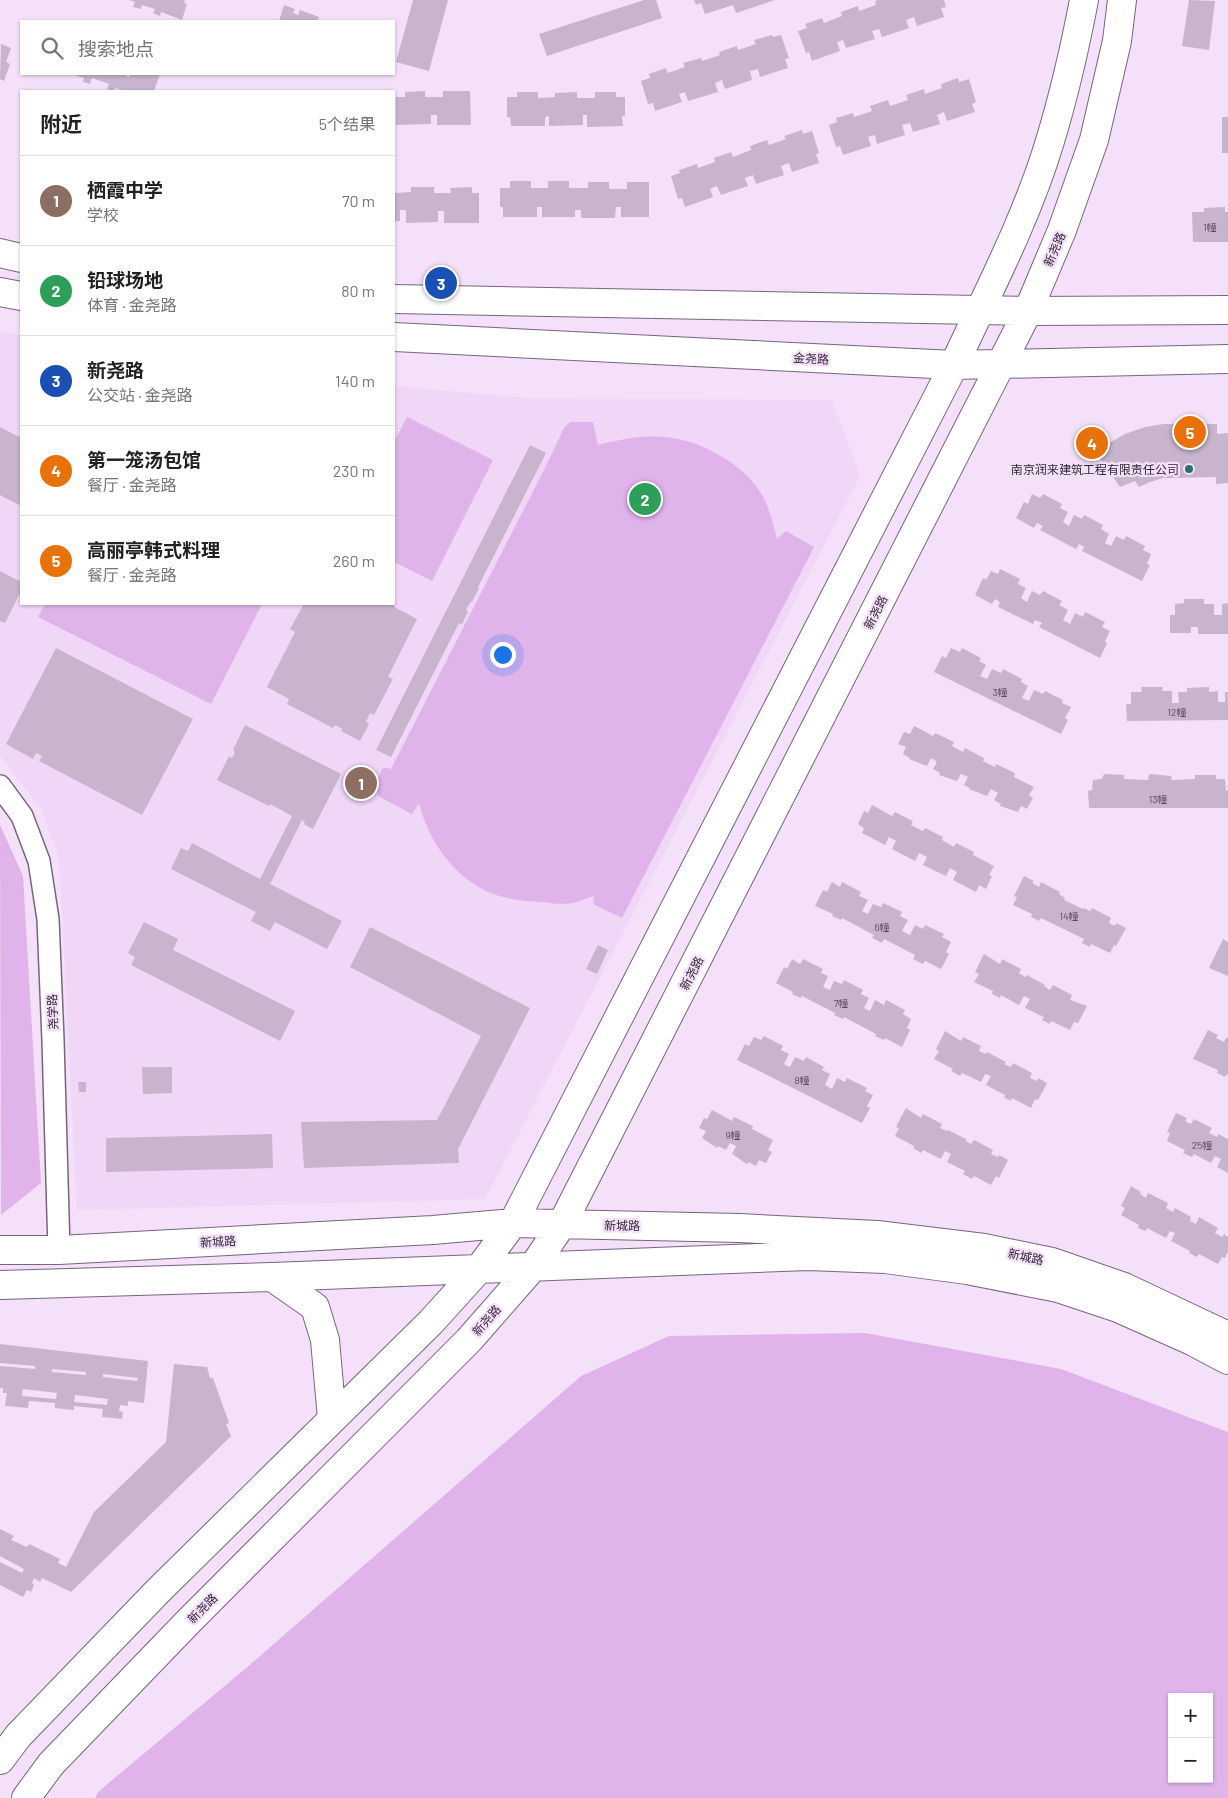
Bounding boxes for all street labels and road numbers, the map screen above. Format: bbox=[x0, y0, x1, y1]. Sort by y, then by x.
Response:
street label: 新尧路 bbox=[1041, 230, 1067, 268]
street label: 金尧路 bbox=[793, 350, 829, 366]
street label: 新尧路 bbox=[861, 593, 889, 631]
street label: 新尧路 bbox=[677, 954, 705, 992]
street label: 尧学路 bbox=[44, 994, 60, 1030]
street label: 新城路 bbox=[604, 1218, 640, 1232]
street label: 新城路 bbox=[200, 1233, 236, 1249]
street label: 新城路 bbox=[1007, 1245, 1045, 1267]
street label: 新尧路 bbox=[469, 1302, 503, 1338]
street label: 新尧路 bbox=[184, 1590, 220, 1626]

